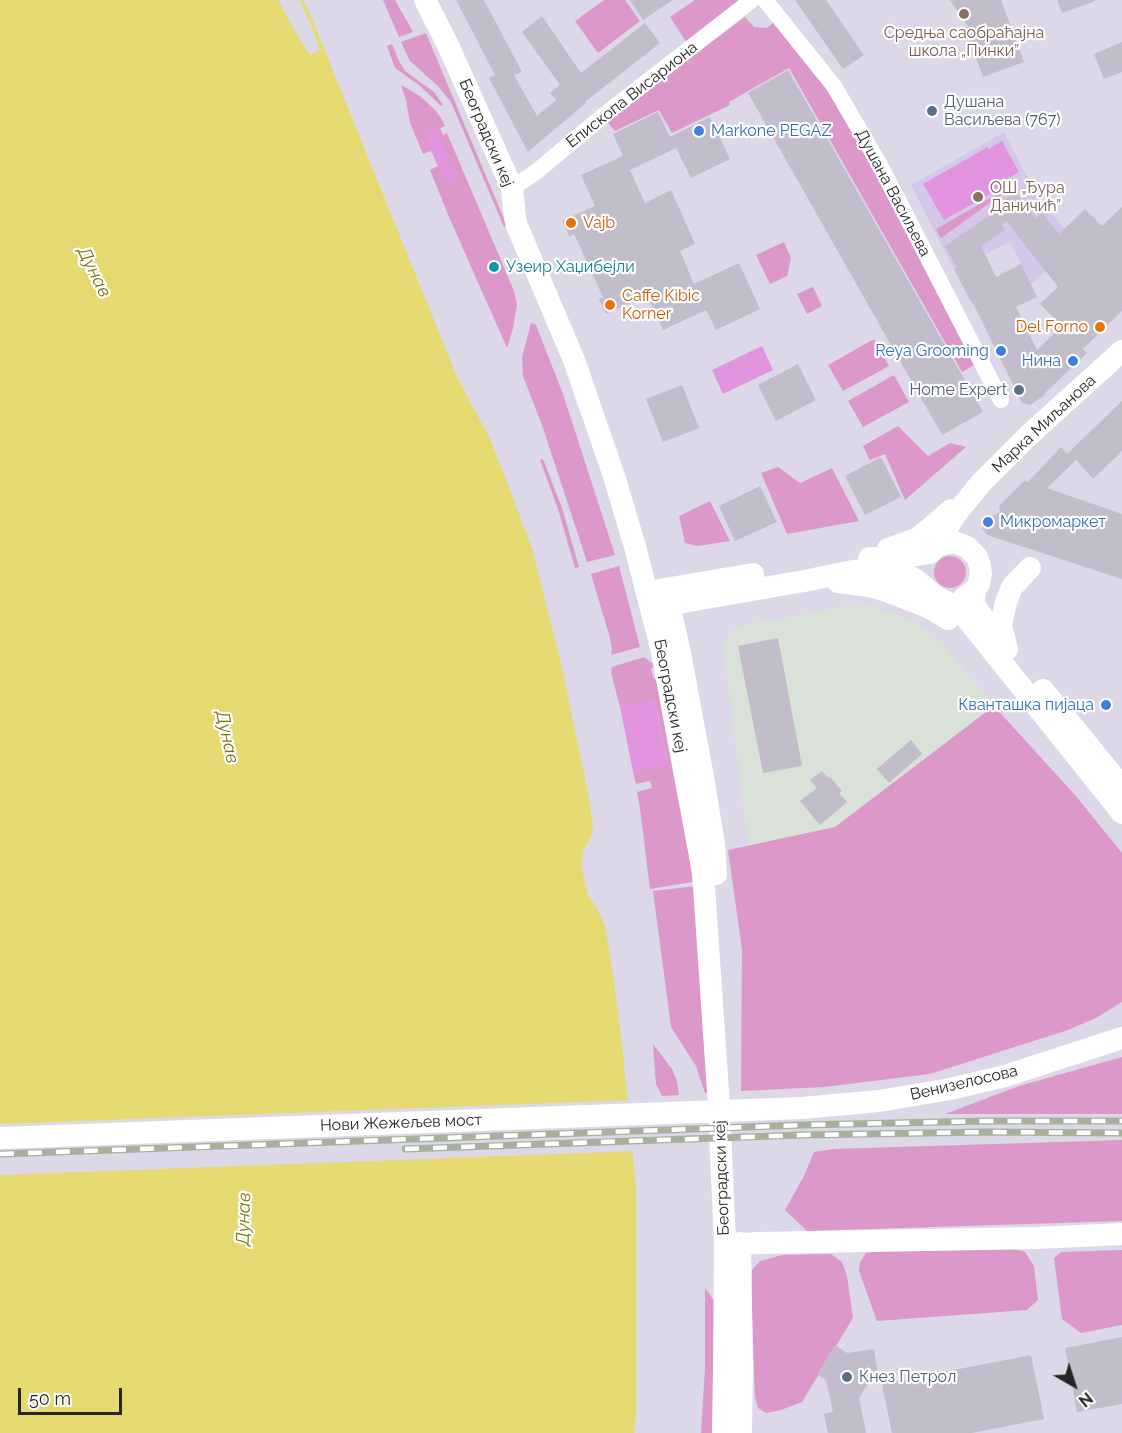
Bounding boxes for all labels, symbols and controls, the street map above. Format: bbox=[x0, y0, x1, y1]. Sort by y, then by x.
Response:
marker: Средња саобраћајна школа „Пинки” bbox=[957, 7, 971, 21]
place label: Средња саобраћајна школа „Пинки” bbox=[884, 23, 1044, 61]
street label: Епископа Висариона bbox=[563, 38, 701, 152]
street label: Београдски кеј bbox=[455, 76, 517, 190]
place label: Душана Васиљева (767) bbox=[944, 92, 1061, 130]
marker: Душана Васиљева (767) bbox=[925, 104, 939, 118]
place label: Markone PEGAZ bbox=[711, 121, 831, 141]
marker: Markone PEGAZ bbox=[692, 124, 706, 138]
street label: Душана Васиљева bbox=[851, 126, 935, 260]
place label: ОШ „Ђура Даничић” bbox=[990, 178, 1065, 216]
marker: ОШ „Ђура Даничић” bbox=[971, 190, 985, 204]
place label: Vajb bbox=[583, 213, 615, 233]
marker: Vajb bbox=[564, 216, 578, 230]
water label: Дунав bbox=[72, 243, 116, 301]
place label: Узеир Хаџибејли bbox=[506, 257, 635, 277]
marker: Узеир Хаџибејли bbox=[487, 260, 501, 274]
place label: Caffe Kibic Korner bbox=[622, 286, 700, 324]
marker: Caffe Kibic Korner bbox=[603, 298, 617, 312]
place label: Del Forno bbox=[1016, 317, 1088, 337]
marker: Del Forno bbox=[1093, 320, 1107, 334]
place label: Reya Grooming bbox=[875, 341, 989, 361]
marker: Reya Grooming bbox=[994, 344, 1008, 358]
place label: Нина bbox=[1022, 351, 1061, 371]
marker: Нина bbox=[1066, 354, 1080, 368]
street label: Марка Миљанова bbox=[988, 371, 1100, 477]
place label: Home Expert bbox=[910, 380, 1007, 400]
marker: Home Expert bbox=[1012, 383, 1026, 397]
place label: Микромаркет bbox=[1000, 512, 1106, 532]
marker: Микромаркет bbox=[981, 515, 995, 529]
street label: Београдски кеј bbox=[650, 638, 690, 754]
place label: Кванташка пијаца bbox=[958, 695, 1094, 715]
marker: Кванташка пијаца bbox=[1099, 698, 1113, 712]
water label: Дунав bbox=[211, 708, 243, 766]
street label: Венизелосова bbox=[908, 1061, 1020, 1105]
street label: Нови Жежељев мост bbox=[320, 1111, 482, 1135]
street label: Београдски кеј bbox=[710, 1120, 734, 1236]
water label: Дунав bbox=[232, 1192, 256, 1246]
north arrow bbox=[1044, 1355, 1104, 1415]
place label: Кнез Петрол bbox=[859, 1367, 956, 1387]
marker: Кнез Петрол bbox=[840, 1370, 854, 1384]
scale bar bbox=[21, 1376, 124, 1414]
text: 50 m bbox=[29, 1388, 71, 1409]
text: N bbox=[1075, 1388, 1096, 1411]

